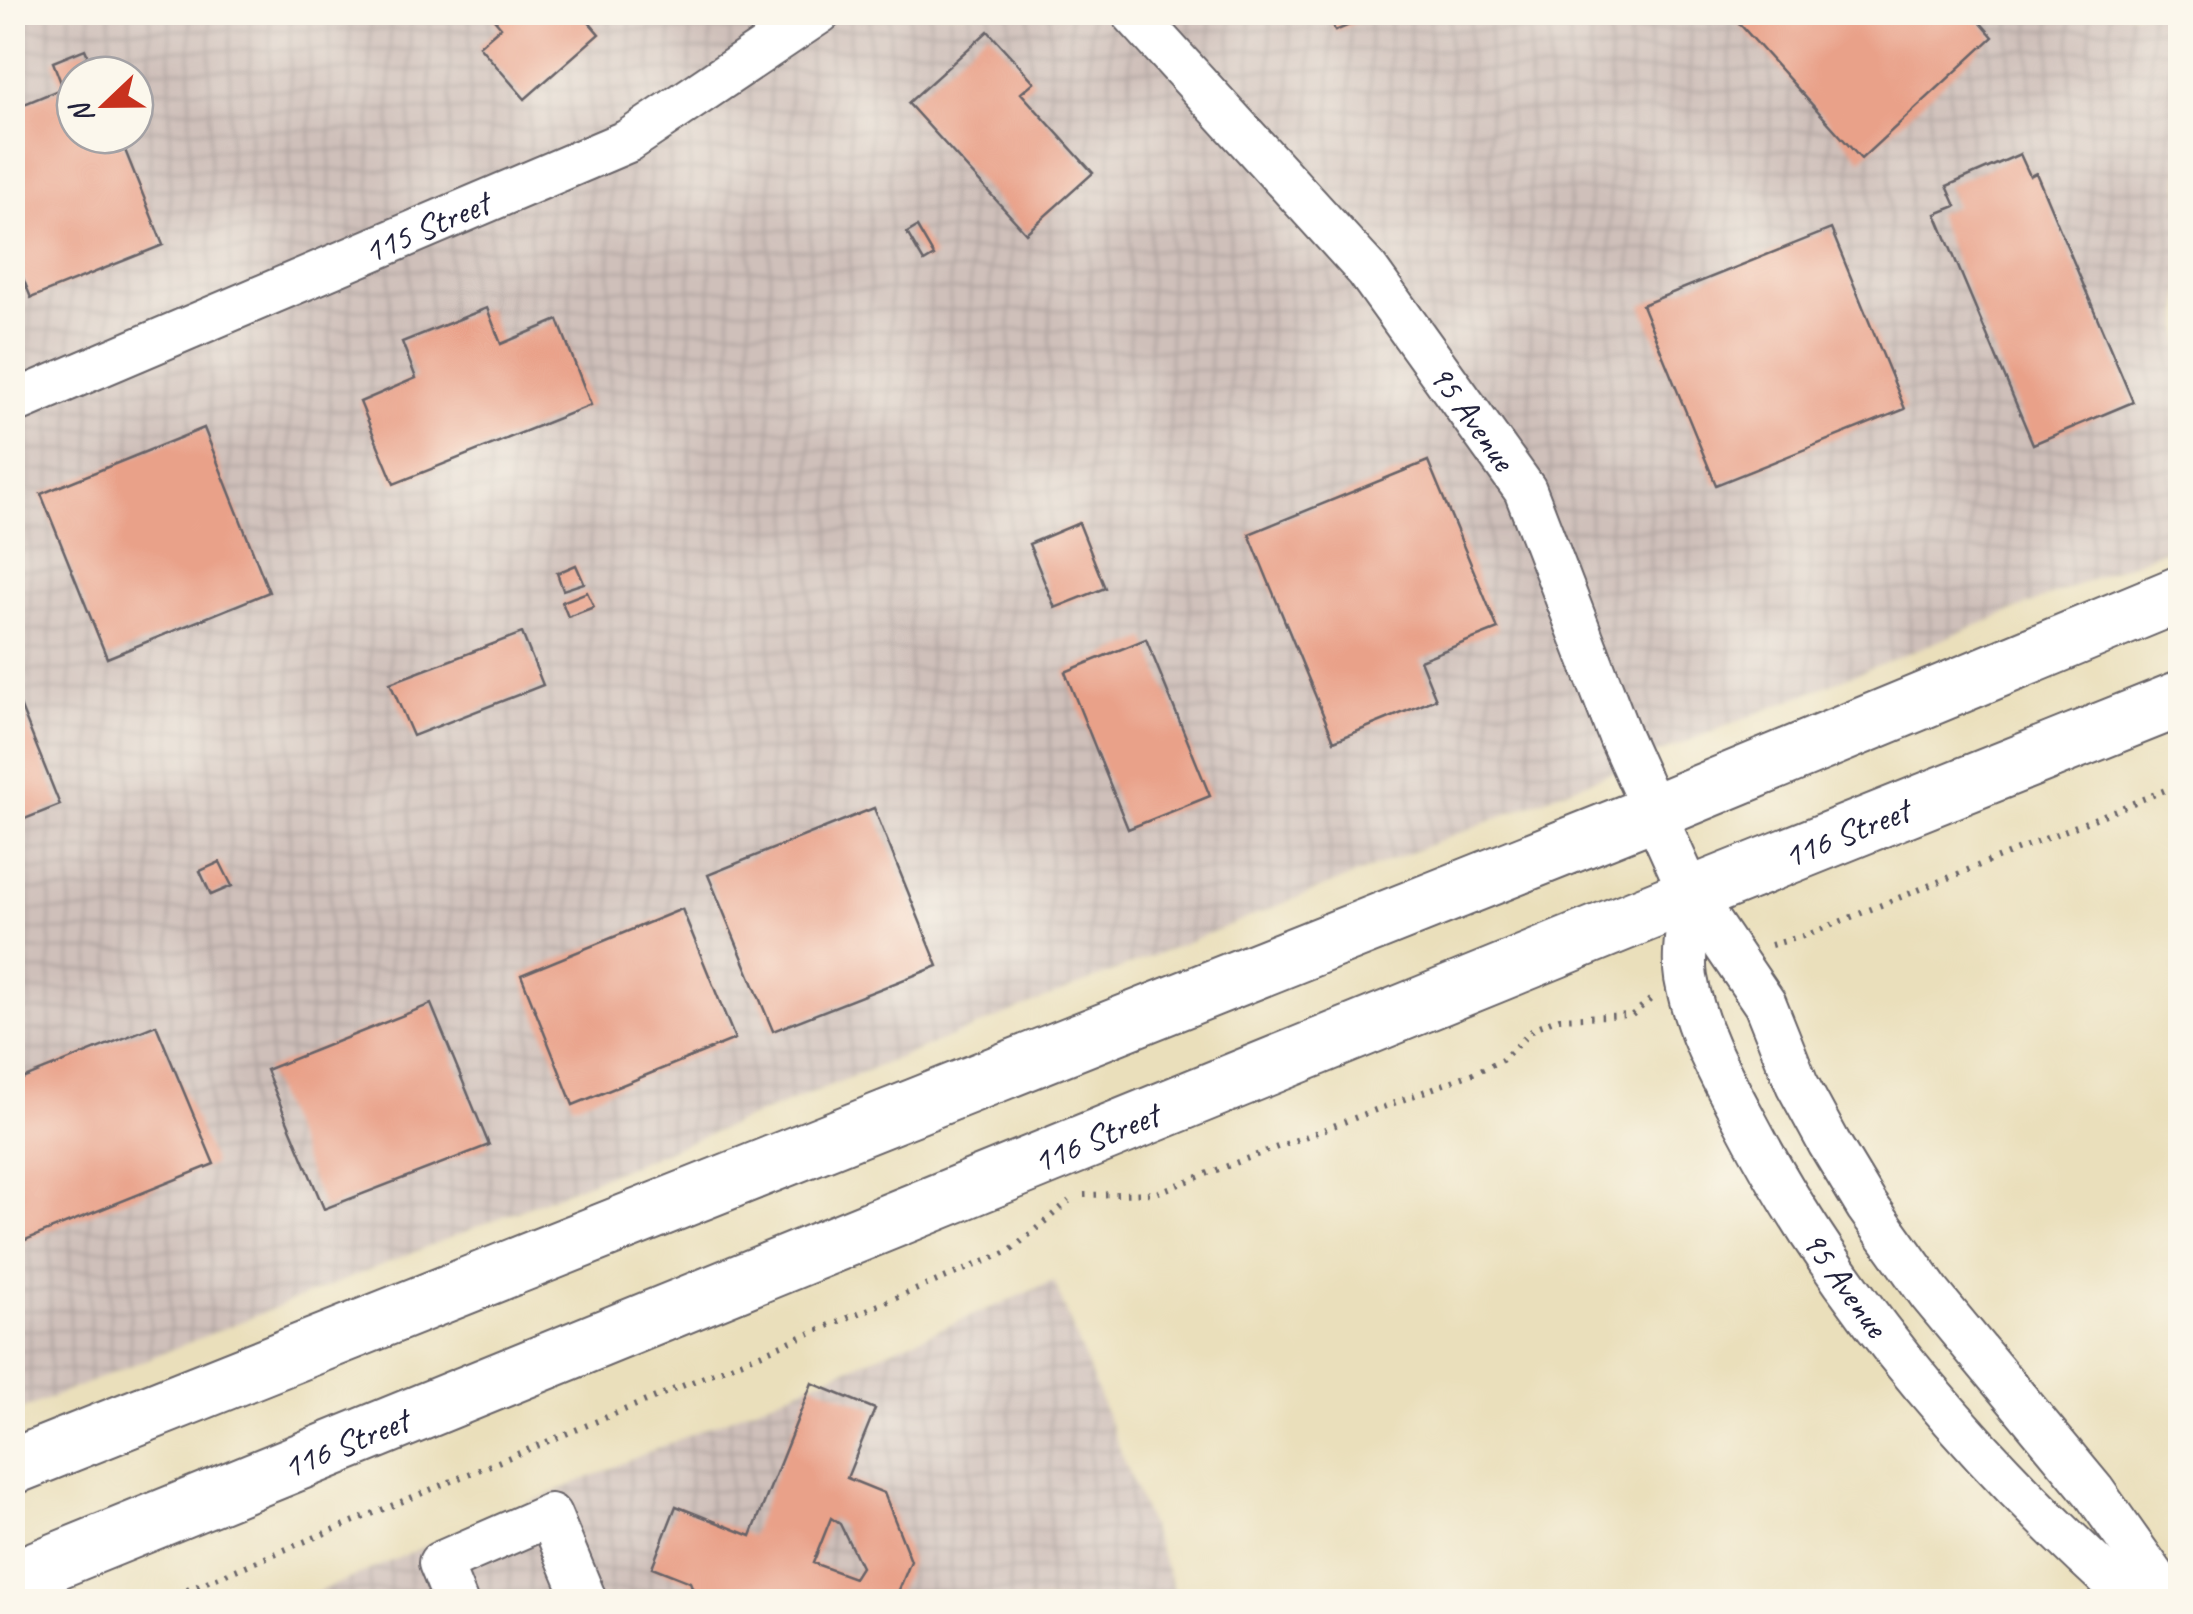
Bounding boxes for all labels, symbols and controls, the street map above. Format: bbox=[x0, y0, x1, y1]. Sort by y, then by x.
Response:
north arrow bbox=[55, 55, 155, 155]
text: N bbox=[61, 95, 102, 129]
street label: 115 Street bbox=[357, 179, 500, 273]
street label: 95 Avenue bbox=[1419, 355, 1528, 481]
street label: 116 Street bbox=[1776, 786, 1920, 878]
street label: 116 Street bbox=[1026, 1090, 1169, 1183]
street label: 95 Avenue bbox=[1792, 1222, 1900, 1348]
street label: 116 Street bbox=[276, 1396, 419, 1489]

